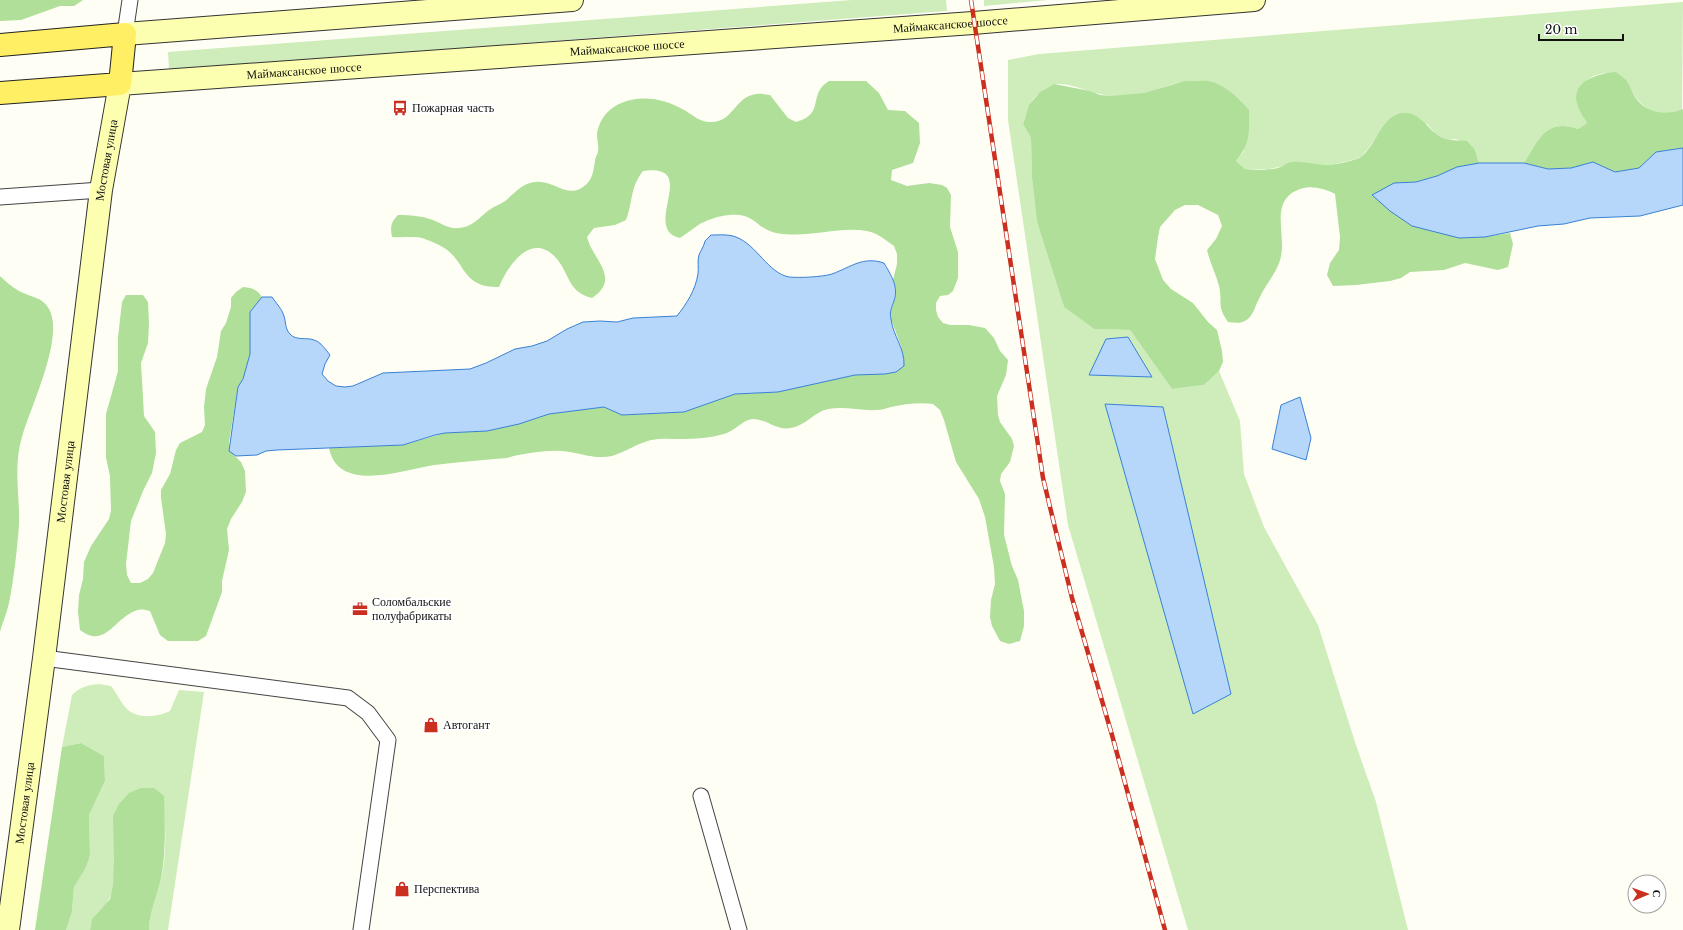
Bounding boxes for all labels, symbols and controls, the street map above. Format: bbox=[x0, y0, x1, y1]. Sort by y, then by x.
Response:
street label: Маймаксанское шоссе bbox=[892, 12, 1008, 36]
scale bar bbox=[1539, 16, 1623, 42]
text: 20 m bbox=[1545, 22, 1577, 37]
street label: Маймаксанское шоссе bbox=[569, 36, 685, 59]
street label: Маймаксанское шоссе bbox=[246, 59, 362, 82]
bus stop icon: Пожарная часть bbox=[391, 99, 409, 117]
place label: Пожарная часть bbox=[412, 100, 495, 115]
street label: Мостовая улица bbox=[92, 118, 121, 202]
street label: Мостовая улица bbox=[53, 439, 77, 524]
place label: Соломбальские полуфабрикаты bbox=[372, 594, 452, 623]
office icon: Соломбальские полуфабрикаты bbox=[351, 600, 369, 618]
shop icon: Автогант bbox=[422, 716, 440, 734]
place label: Автогант bbox=[443, 717, 491, 732]
street label: Мостовая улица bbox=[11, 760, 37, 845]
north arrow bbox=[1627, 874, 1667, 914]
shop icon: Перспектива bbox=[393, 880, 411, 898]
place label: Перспектива bbox=[414, 881, 480, 896]
text: С bbox=[1650, 889, 1664, 898]

